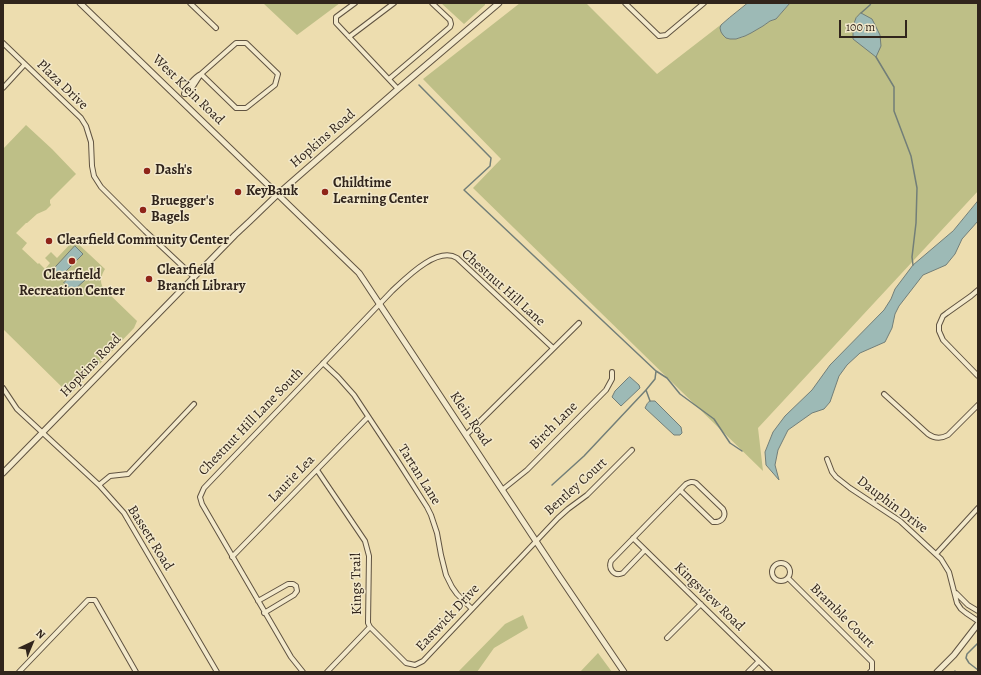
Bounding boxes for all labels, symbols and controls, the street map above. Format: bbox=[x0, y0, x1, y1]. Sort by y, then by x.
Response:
scale bar bbox=[841, 12, 909, 38]
text: 100 m bbox=[846, 19, 875, 35]
street label: West Klein Road bbox=[149, 52, 227, 128]
street label: Plaza Drive bbox=[33, 56, 91, 114]
street label: Hopkins Road bbox=[287, 106, 359, 172]
place label: Dash's bbox=[155, 163, 192, 179]
marker: Dash's bbox=[142, 166, 152, 176]
place label: Childtime Learning Center bbox=[333, 176, 428, 208]
place label: KeyBank bbox=[246, 184, 298, 200]
marker: KeyBank bbox=[233, 187, 243, 197]
marker: Childtime Learning Center bbox=[320, 187, 330, 197]
place label: Bruegger's Bagels bbox=[151, 194, 214, 226]
marker: Bruegger's Bagels bbox=[138, 205, 148, 215]
place label: Clearfield Community Center bbox=[57, 233, 229, 249]
marker: Clearfield Community Center bbox=[44, 236, 54, 246]
street label: Chestnut Hill Lane bbox=[458, 246, 548, 330]
marker: Clearfield Recreation Center bbox=[67, 256, 77, 266]
place label: Clearfield Branch Library bbox=[157, 263, 245, 296]
place label: Clearfield Recreation Center bbox=[19, 268, 125, 300]
marker: Clearfield Branch Library bbox=[144, 274, 154, 284]
street label: Hopkins Road bbox=[57, 331, 125, 401]
street label: Chestnut Hill Lane South bbox=[195, 365, 307, 479]
street label: Klein Road bbox=[446, 389, 494, 449]
street label: Birch Lane bbox=[526, 398, 582, 454]
street label: Tartan Lane bbox=[394, 442, 444, 508]
street label: Laurie Lea bbox=[265, 452, 319, 506]
street label: Bentley Court bbox=[541, 454, 611, 520]
street label: Dauphin Drive bbox=[853, 473, 931, 537]
street label: Bassett Road bbox=[123, 502, 177, 574]
street label: Kings Trail bbox=[348, 553, 366, 615]
street label: Kingsview Road bbox=[670, 559, 748, 635]
street label: Bramble Court bbox=[806, 580, 878, 652]
street label: Eastwick Drive bbox=[413, 581, 483, 655]
north arrow bbox=[12, 623, 52, 663]
text: N bbox=[33, 626, 49, 642]

